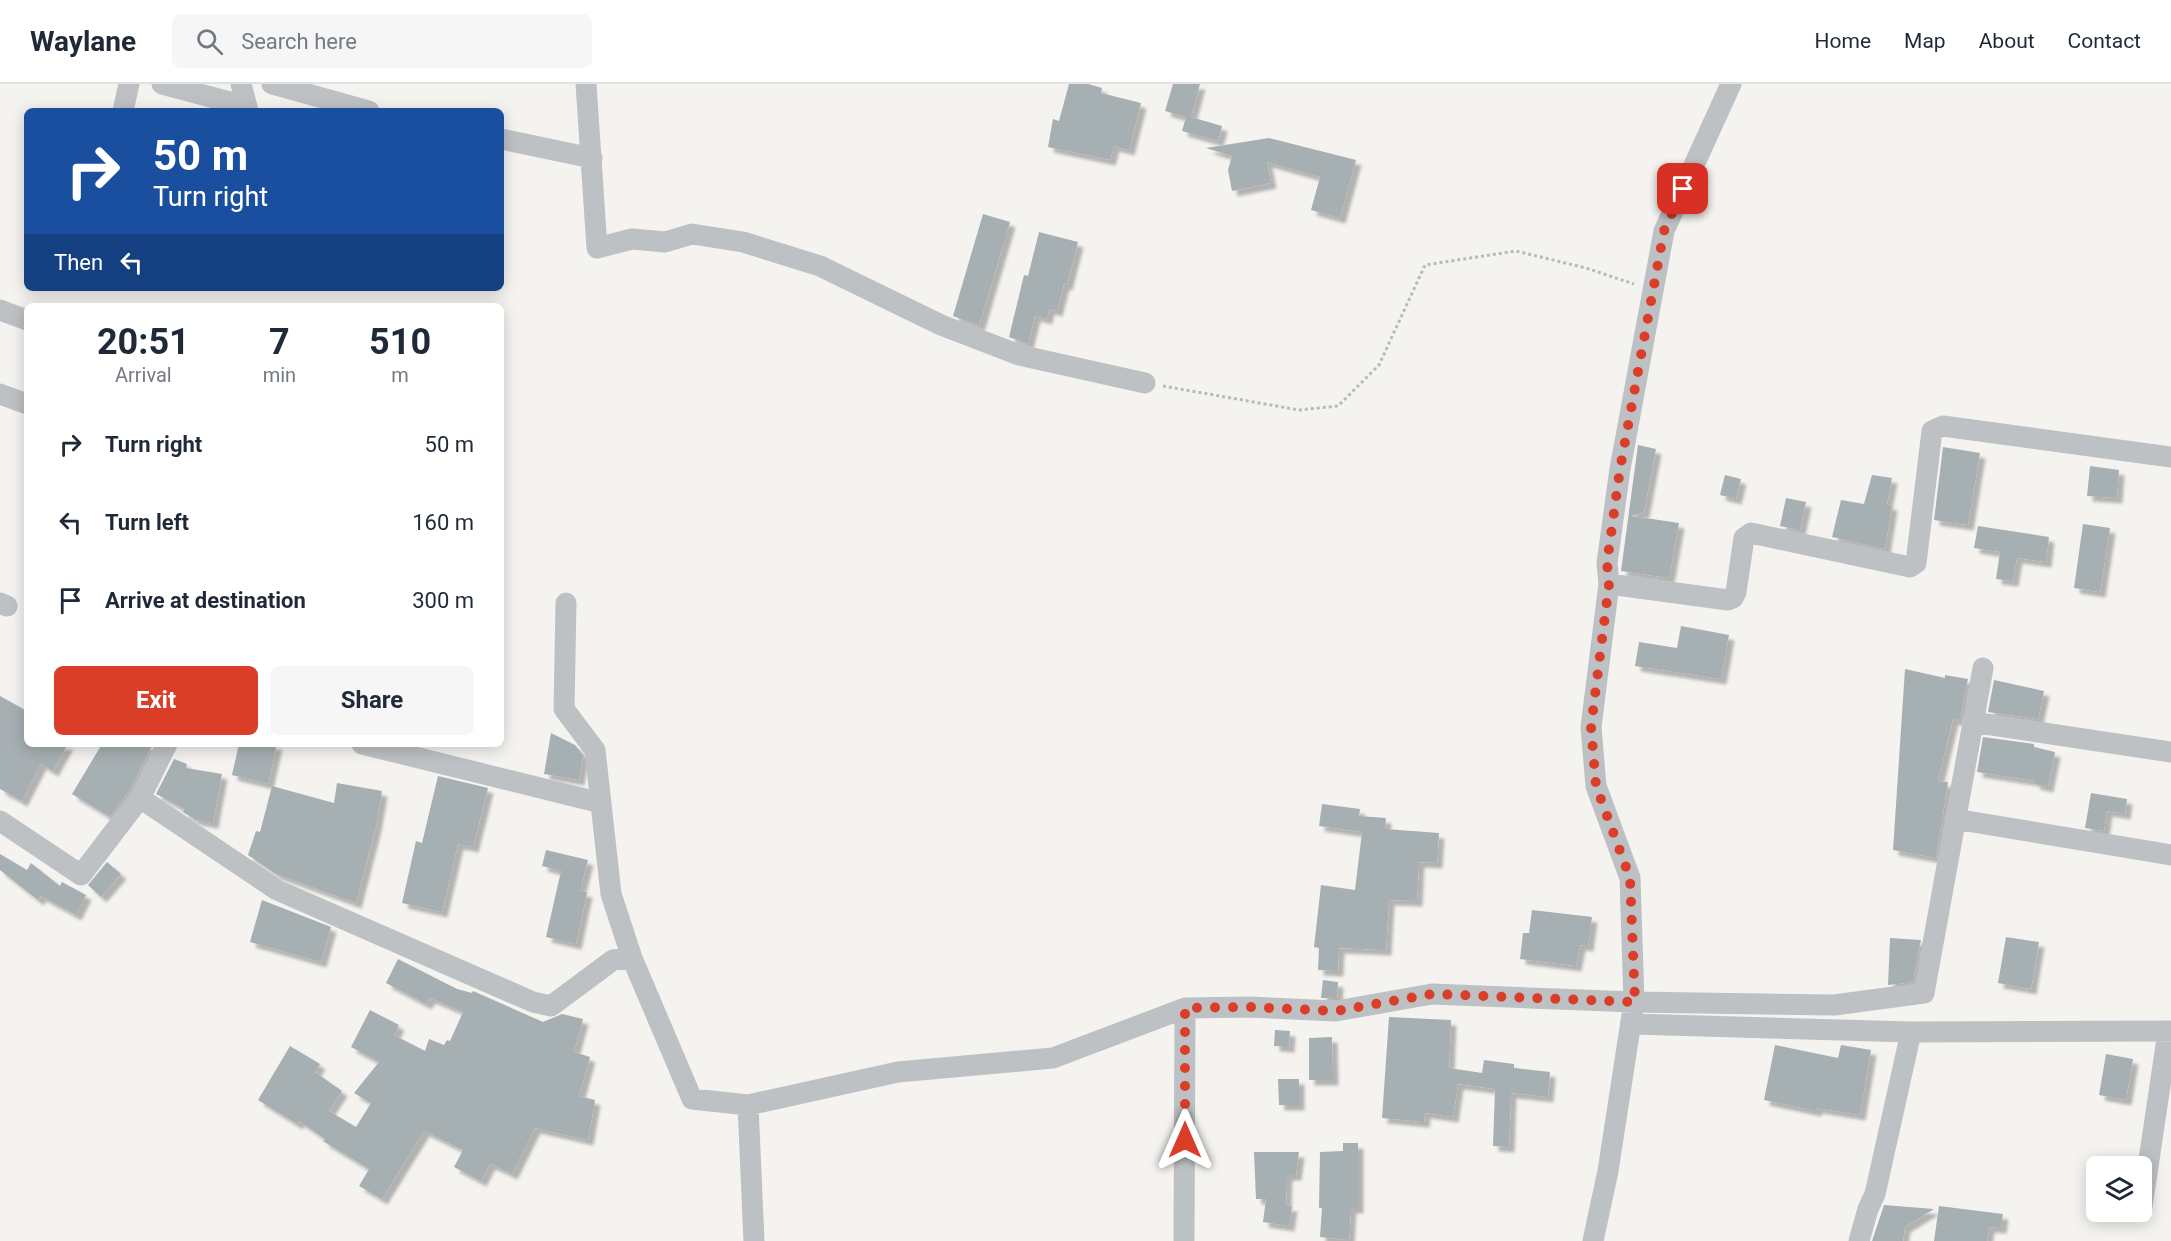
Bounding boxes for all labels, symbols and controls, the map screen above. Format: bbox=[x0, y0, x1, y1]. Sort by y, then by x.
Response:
search box bbox=[172, 14, 592, 68]
text: Waylane bbox=[30, 25, 136, 58]
icon: search bbox=[193, 25, 226, 58]
text: Search here bbox=[241, 29, 357, 54]
text: Home bbox=[1815, 29, 1871, 53]
text: Map bbox=[1904, 29, 1946, 53]
text: About bbox=[1979, 29, 2035, 53]
text: Contact bbox=[2068, 29, 2141, 53]
text: 50 m bbox=[153, 131, 248, 180]
icon: right bbox=[54, 132, 132, 210]
pin bbox=[1657, 163, 1708, 214]
icon: arrive bbox=[1666, 172, 1699, 205]
text: Turn right bbox=[153, 181, 268, 213]
icon: left bbox=[115, 246, 148, 279]
text: Then bbox=[54, 250, 103, 275]
text: 20:51 bbox=[97, 321, 190, 363]
text: 7 bbox=[269, 321, 290, 363]
text: 510 bbox=[369, 321, 431, 363]
text: Arrival bbox=[115, 363, 172, 387]
text: min bbox=[263, 363, 296, 387]
text: m bbox=[391, 363, 409, 387]
icon: right bbox=[54, 428, 87, 461]
text: Turn right bbox=[105, 432, 202, 457]
text: 50 m bbox=[425, 432, 474, 457]
icon: left bbox=[54, 506, 87, 539]
text: Turn left bbox=[105, 510, 189, 535]
text: 160 m bbox=[412, 510, 474, 535]
icon: arrive bbox=[54, 584, 87, 617]
text: Arrive at destination bbox=[105, 588, 306, 613]
text: 300 m bbox=[412, 588, 474, 613]
button: Exit bbox=[54, 666, 258, 735]
button: Share bbox=[270, 666, 474, 735]
position arrow bbox=[1153, 1108, 1217, 1172]
map controls bbox=[2086, 1156, 2152, 1222]
button: layers bbox=[2086, 1156, 2152, 1222]

